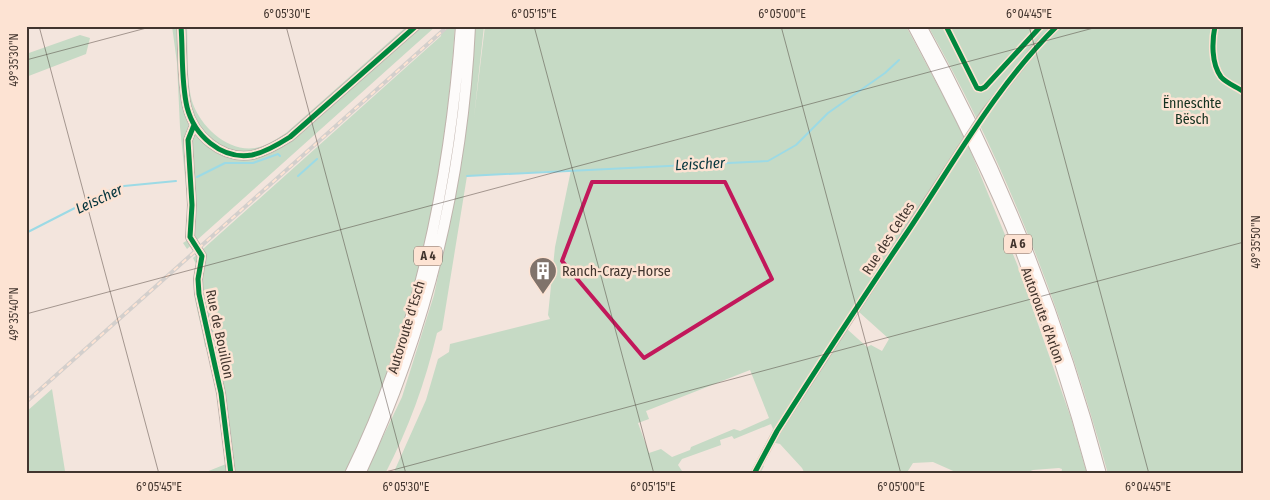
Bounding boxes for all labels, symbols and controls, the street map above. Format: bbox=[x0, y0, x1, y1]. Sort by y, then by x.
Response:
text: 6°05'30"E bbox=[264, 7, 311, 21]
text: 6°05'15"E bbox=[511, 7, 557, 21]
text: 6°05'00"E bbox=[758, 7, 806, 21]
text: 6°04'45"E bbox=[1006, 7, 1052, 21]
text: 49°35'30"N bbox=[7, 33, 21, 87]
park label: Ënneschte Bësch bbox=[1163, 95, 1221, 128]
water label: Leischer bbox=[675, 154, 726, 174]
water label: Leischer bbox=[73, 180, 126, 218]
street label: Rue des Celtes bbox=[859, 199, 918, 278]
text: 49°35'50"N bbox=[1249, 215, 1263, 269]
road number: A 6 bbox=[1004, 234, 1032, 253]
road number: A 4 bbox=[414, 247, 442, 266]
building icon: Ranch-Crazy-Horse bbox=[528, 256, 558, 295]
place label: Ranch-Crazy-Horse bbox=[562, 263, 671, 280]
street label: Autoroute d'Arlon bbox=[1017, 265, 1068, 365]
street label: Autoroute d'Esch bbox=[384, 279, 429, 376]
text: 49°35'40"N bbox=[7, 287, 21, 341]
street label: Rue de Bouillon bbox=[202, 288, 237, 380]
text: 6°05'45"E bbox=[136, 480, 182, 494]
text: 6°05'30"E bbox=[383, 480, 430, 494]
text: 6°05'15"E bbox=[630, 480, 676, 494]
text: 6°05'00"E bbox=[877, 480, 925, 494]
text: 6°04'45"E bbox=[1125, 480, 1171, 494]

